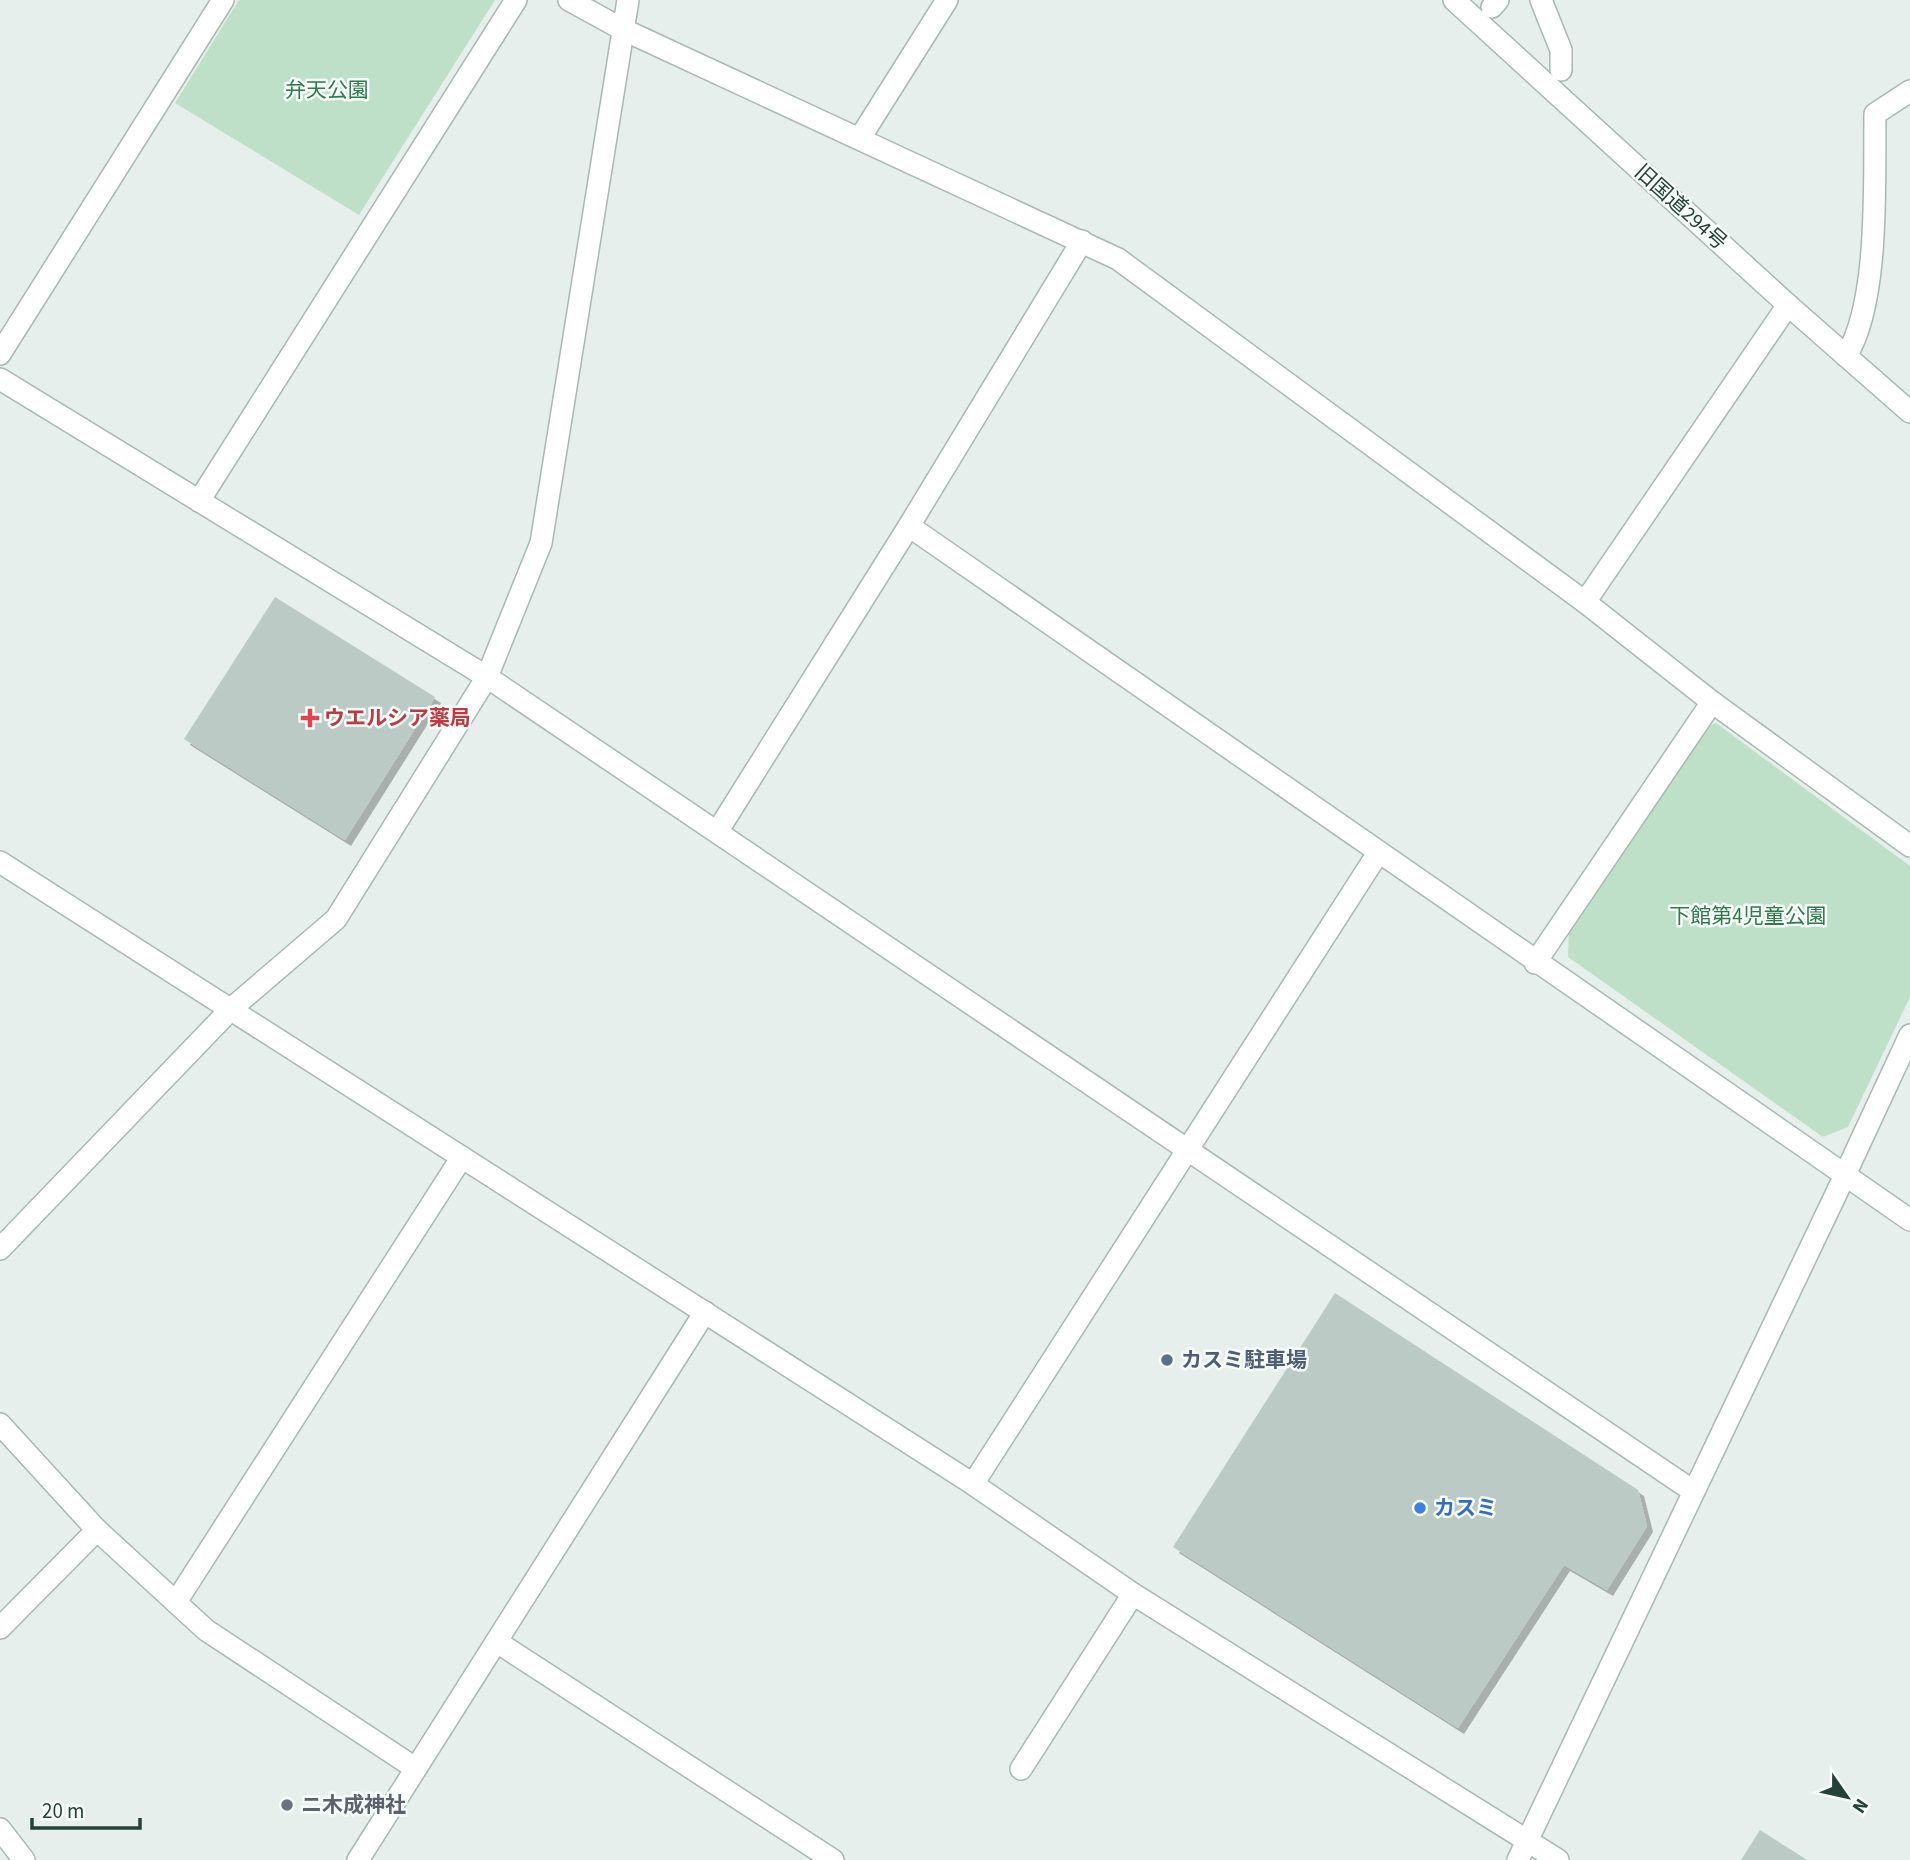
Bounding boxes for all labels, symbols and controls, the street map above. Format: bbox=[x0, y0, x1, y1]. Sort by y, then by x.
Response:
park label: 弁天公園 bbox=[285, 75, 369, 105]
street label: 旧国道294号 bbox=[1628, 157, 1734, 257]
place label: ウエルシア薬局 bbox=[324, 703, 471, 733]
marker: ウエルシア薬局 bbox=[302, 710, 318, 726]
park label: 下館第4児童公園 bbox=[1669, 901, 1827, 931]
place label: カスミ駐車場 bbox=[1181, 1345, 1307, 1375]
marker: カスミ駐車場 bbox=[1159, 1352, 1175, 1368]
place label: カスミ bbox=[1434, 1493, 1497, 1523]
marker: カスミ bbox=[1412, 1500, 1428, 1516]
north arrow bbox=[1812, 1762, 1882, 1832]
scale bar bbox=[32, 1786, 140, 1830]
place label: ニ木成神社 bbox=[301, 1790, 406, 1820]
text: N bbox=[1845, 1793, 1875, 1818]
text: 20 m bbox=[42, 1796, 84, 1826]
marker: ニ木成神社 bbox=[279, 1797, 295, 1813]

